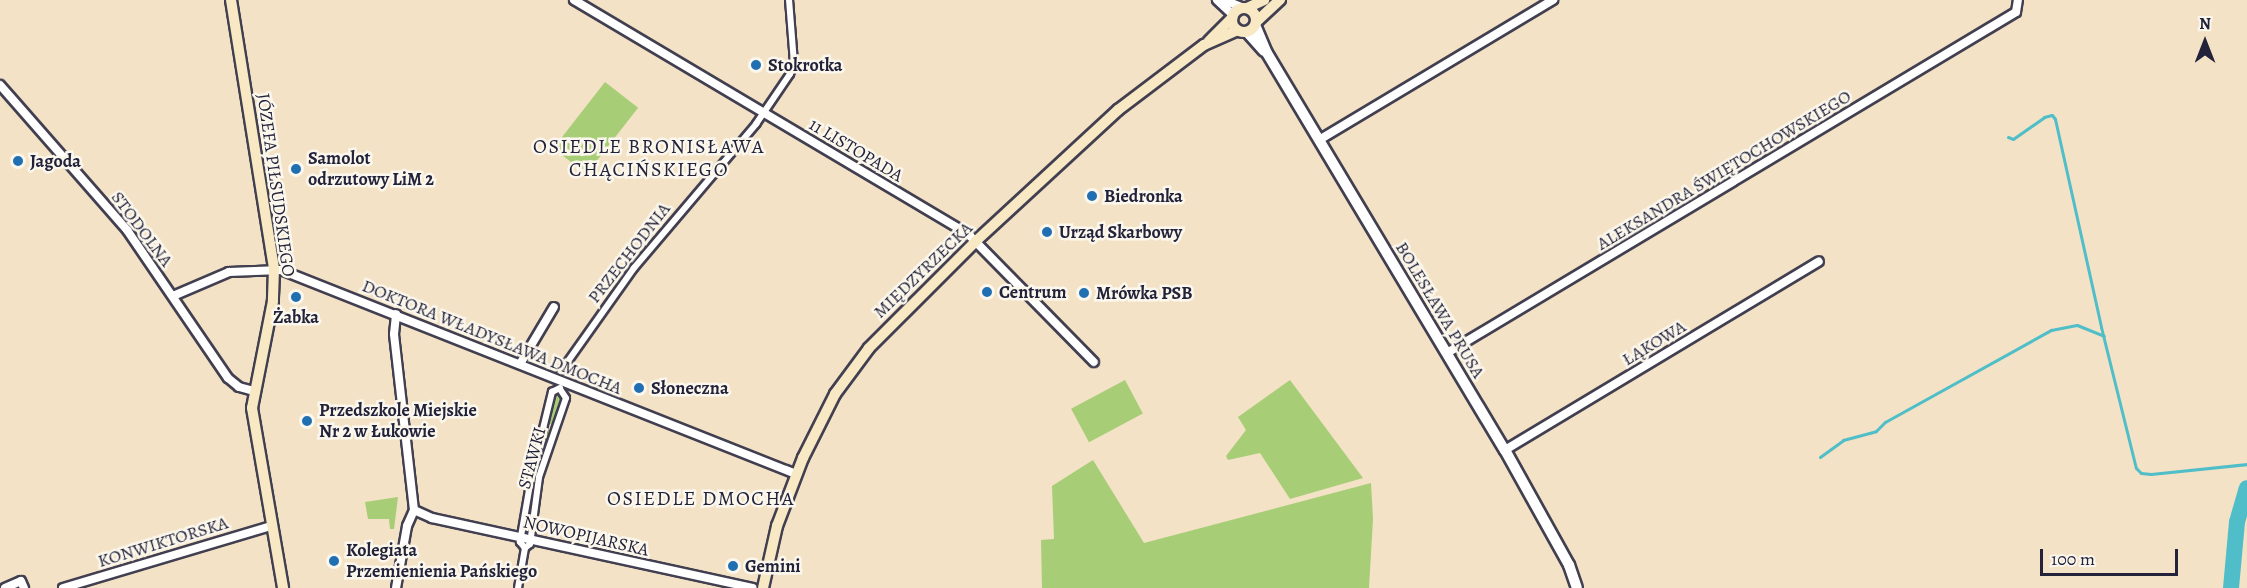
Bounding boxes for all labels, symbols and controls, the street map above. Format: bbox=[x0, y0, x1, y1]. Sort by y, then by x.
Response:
north arrow bbox=[2175, 12, 2235, 72]
text: N bbox=[2199, 13, 2211, 35]
place label: Stokrotka bbox=[768, 54, 842, 76]
marker: Stokrotka bbox=[749, 58, 763, 72]
street label: ALEKSANDRA ŚWIĘTOCHOWSKIEGO bbox=[1593, 85, 1855, 255]
street label: JÓZEFA PIŁSUDSKIEGO bbox=[252, 92, 300, 278]
street label: 11 LISTOPADA bbox=[805, 114, 907, 186]
district label: OSIEDLE BRONISŁAWA CHĄCIŃSKIEGO bbox=[533, 134, 765, 181]
place label: Samolot odrzutowy LiM 2 bbox=[308, 148, 434, 190]
place label: Jagoda bbox=[30, 150, 81, 172]
marker: Jagoda bbox=[11, 154, 25, 168]
marker: Samolot odrzutowy LiM 2 bbox=[289, 162, 303, 176]
place label: Biedronka bbox=[1104, 185, 1183, 207]
street label: STODOLNA bbox=[107, 187, 177, 271]
marker: Biedronka bbox=[1085, 189, 1099, 203]
street label: PRZECHODNIA bbox=[583, 199, 675, 307]
street label: MIĘDZYRZECKA bbox=[869, 217, 977, 323]
place label: Urząd Skarbowy bbox=[1059, 221, 1182, 243]
marker: Urząd Skarbowy bbox=[1040, 225, 1054, 239]
street label: BOLESŁAWA PRUSA bbox=[1391, 238, 1489, 382]
street label: DOKTORA WŁADYSŁAWA DMOCHA bbox=[359, 275, 625, 399]
place label: Centrum bbox=[999, 281, 1067, 303]
place label: Mrówka PSB bbox=[1096, 282, 1193, 304]
marker: Centrum bbox=[980, 285, 994, 299]
marker: Mrówka PSB bbox=[1077, 286, 1091, 300]
marker: Żabka bbox=[289, 290, 303, 304]
place label: Żabka bbox=[273, 306, 319, 328]
street label: ŁĄKOWA bbox=[1618, 316, 1690, 370]
place label: Słoneczna bbox=[651, 377, 729, 399]
marker: Słoneczna bbox=[632, 381, 646, 395]
place label: Przedszkole Miejskie Nr 2 w Łukowie bbox=[319, 400, 477, 442]
marker: Przedszkole Miejskie Nr 2 w Łukowie bbox=[300, 414, 314, 428]
street label: STAWKI bbox=[513, 425, 551, 491]
district label: OSIEDLE DMOCHA bbox=[607, 486, 795, 510]
street label: NOWOPIJARSKA bbox=[521, 511, 651, 561]
street label: KONWIKTORSKA bbox=[95, 512, 231, 572]
scale bar bbox=[2043, 537, 2181, 575]
place label: Kolegiata Przemienienia Pańskiego bbox=[346, 540, 537, 582]
text: 100 m bbox=[2051, 547, 2095, 571]
marker: Kolegiata Przemienienia Pańskiego bbox=[327, 554, 341, 568]
place label: Gemini bbox=[745, 555, 801, 577]
marker: Gemini bbox=[726, 559, 740, 573]

